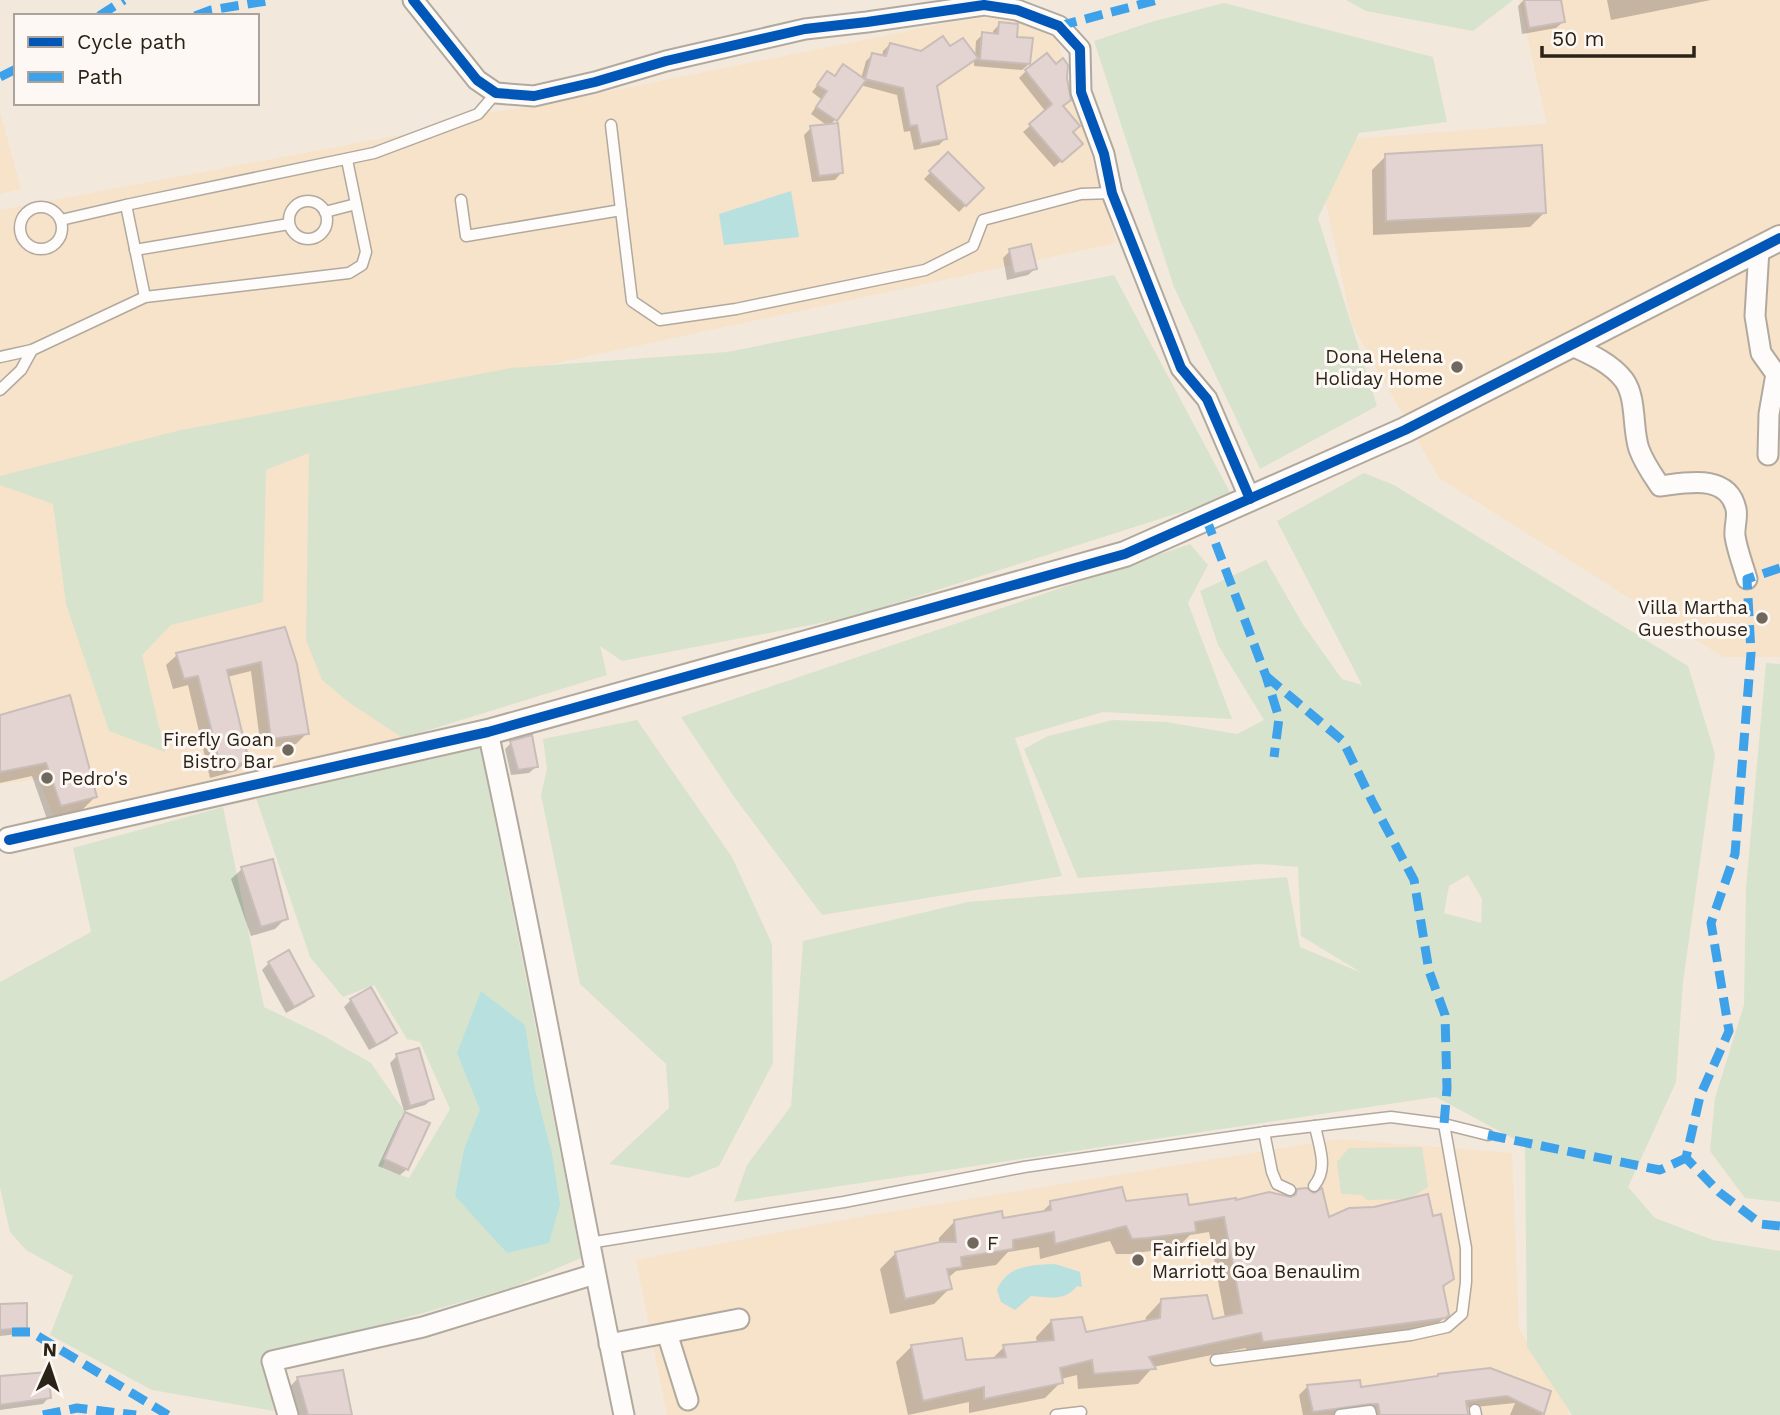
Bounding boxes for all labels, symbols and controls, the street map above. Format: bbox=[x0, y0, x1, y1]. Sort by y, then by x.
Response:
legend bbox=[14, 14, 259, 105]
scale bar bbox=[1542, 14, 1694, 58]
text: 50 m bbox=[1552, 26, 1604, 51]
text: Cycle path bbox=[77, 29, 186, 54]
text: Path bbox=[77, 64, 123, 89]
place label: Dona Helena Holiday Home bbox=[1315, 345, 1443, 390]
marker: Dona Helena Holiday Home bbox=[1449, 359, 1465, 375]
place label: Villa Martha Guesthouse bbox=[1638, 596, 1748, 641]
marker: Villa Martha Guesthouse bbox=[1754, 610, 1770, 626]
place label: Firefly Goan Bistro Bar bbox=[163, 728, 274, 773]
marker: Firefly Goan Bistro Bar bbox=[280, 742, 296, 758]
place label: Pedro's bbox=[61, 767, 128, 790]
marker: Pedro's bbox=[39, 770, 55, 786]
place label: F bbox=[987, 1232, 999, 1255]
marker: F bbox=[965, 1235, 981, 1251]
place label: Fairfield by Marriott Goa Benaulim bbox=[1152, 1238, 1360, 1283]
marker: Fairfield by Marriott Goa Benaulim bbox=[1130, 1252, 1146, 1268]
north arrow bbox=[14, 1331, 84, 1401]
text: N bbox=[42, 1338, 58, 1361]

